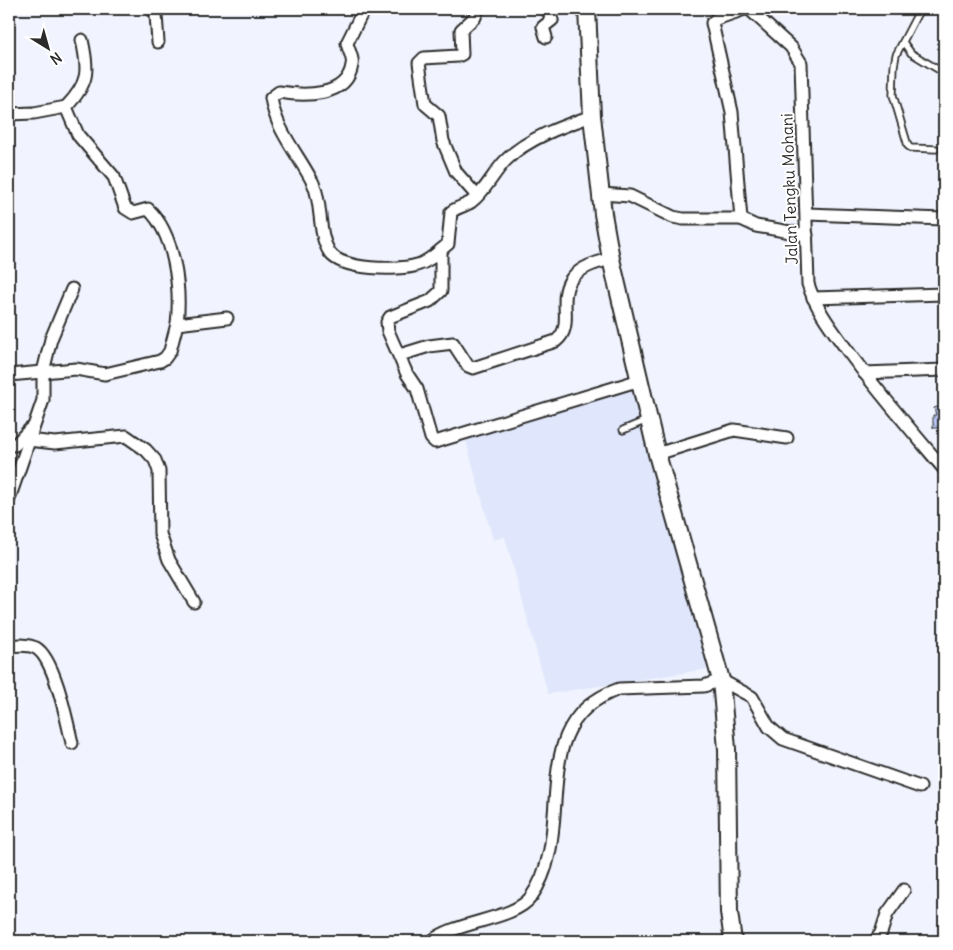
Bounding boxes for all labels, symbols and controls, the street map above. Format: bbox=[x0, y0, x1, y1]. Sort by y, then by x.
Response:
north arrow bbox=[22, 22, 72, 72]
text: N bbox=[47, 48, 65, 68]
street label: Jalan Tengku Mohani bbox=[776, 113, 802, 265]

